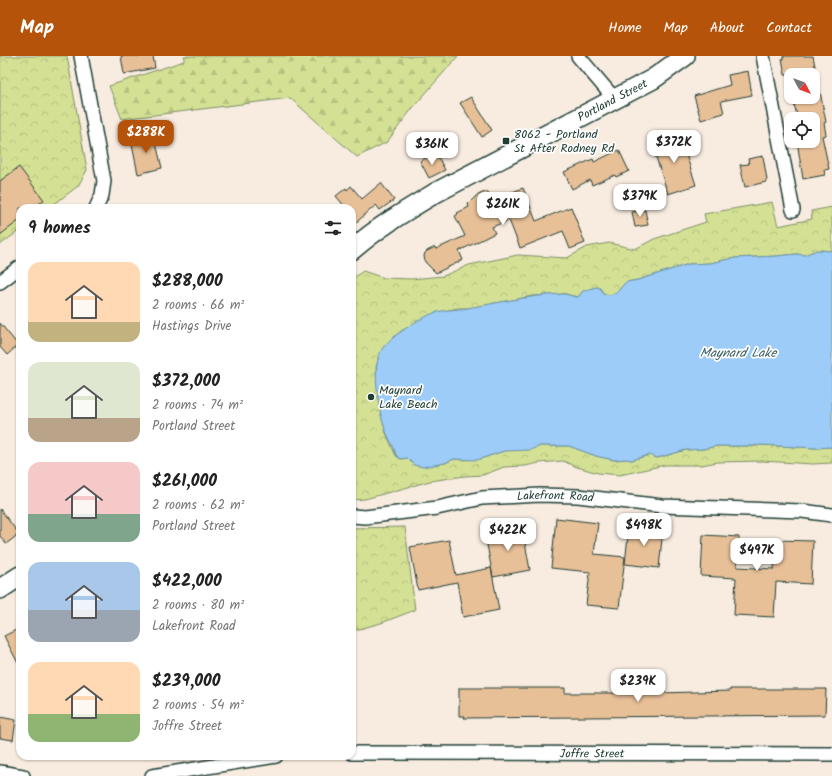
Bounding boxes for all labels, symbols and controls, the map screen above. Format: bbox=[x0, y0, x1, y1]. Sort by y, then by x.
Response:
text: Map bbox=[20, 13, 54, 43]
text: Home bbox=[608, 17, 642, 39]
text: Map bbox=[664, 17, 688, 39]
text: About bbox=[710, 17, 744, 39]
text: Contact bbox=[766, 17, 812, 39]
north arrow bbox=[784, 68, 820, 104]
map controls bbox=[784, 68, 820, 148]
street label: Portland Street bbox=[574, 74, 651, 127]
button: locate bbox=[784, 112, 820, 148]
pin: $288K bbox=[118, 120, 174, 154]
text: $288K bbox=[127, 122, 165, 143]
place label: 8062 - Portland St After Rodney Rd bbox=[514, 125, 615, 158]
pin: $372K bbox=[646, 130, 702, 164]
pin: $361K bbox=[404, 132, 460, 166]
text: $372K bbox=[656, 132, 692, 153]
text: $361K bbox=[415, 134, 449, 155]
marker: 8062 - Portland St After Rodney Rd bbox=[501, 136, 511, 146]
pin: $379K bbox=[612, 184, 668, 218]
text: $379K bbox=[622, 186, 658, 207]
pin: $261K bbox=[475, 192, 531, 226]
text: $261K bbox=[486, 194, 520, 215]
text: 9 homes bbox=[28, 215, 91, 242]
icon: filters bbox=[322, 217, 344, 239]
text: $288,000 bbox=[152, 268, 223, 295]
icon: home bbox=[60, 278, 108, 326]
text: 2 rooms · 66 m² bbox=[152, 295, 244, 316]
text: Hastings Drive bbox=[152, 316, 231, 337]
water label: Maynard Lake bbox=[700, 343, 777, 364]
text: $372,000 bbox=[152, 368, 220, 395]
icon: home bbox=[60, 378, 108, 426]
place label: Maynard Lake Beach bbox=[379, 381, 437, 414]
marker: Maynard Lake Beach bbox=[366, 392, 376, 402]
text: 2 rooms · 74 m² bbox=[152, 395, 243, 416]
text: Portland Street bbox=[152, 416, 235, 437]
text: $261,000 bbox=[152, 468, 217, 495]
icon: home bbox=[60, 478, 108, 526]
street label: Lakefront Road bbox=[516, 486, 596, 508]
text: 2 rooms · 62 m² bbox=[152, 495, 245, 516]
pin: $498K bbox=[616, 513, 672, 547]
text: $498K bbox=[626, 515, 662, 536]
text: Portland Street bbox=[152, 516, 235, 537]
pin: $422K bbox=[480, 518, 536, 552]
text: $422K bbox=[489, 520, 527, 541]
pin: $497K bbox=[729, 538, 785, 572]
text: $497K bbox=[739, 540, 775, 561]
text: $422,000 bbox=[152, 568, 222, 595]
icon: home bbox=[60, 578, 108, 626]
text: 2 rooms · 80 m² bbox=[152, 595, 244, 616]
text: Lakefront Road bbox=[152, 616, 235, 637]
text: $239,000 bbox=[152, 668, 221, 695]
pin: $239K bbox=[610, 669, 666, 703]
text: $239K bbox=[620, 671, 656, 692]
icon: home bbox=[60, 678, 108, 726]
text: 2 rooms · 54 m² bbox=[152, 695, 244, 716]
text: Joffre Street bbox=[152, 716, 222, 737]
street label: Joffre Street bbox=[560, 744, 625, 764]

